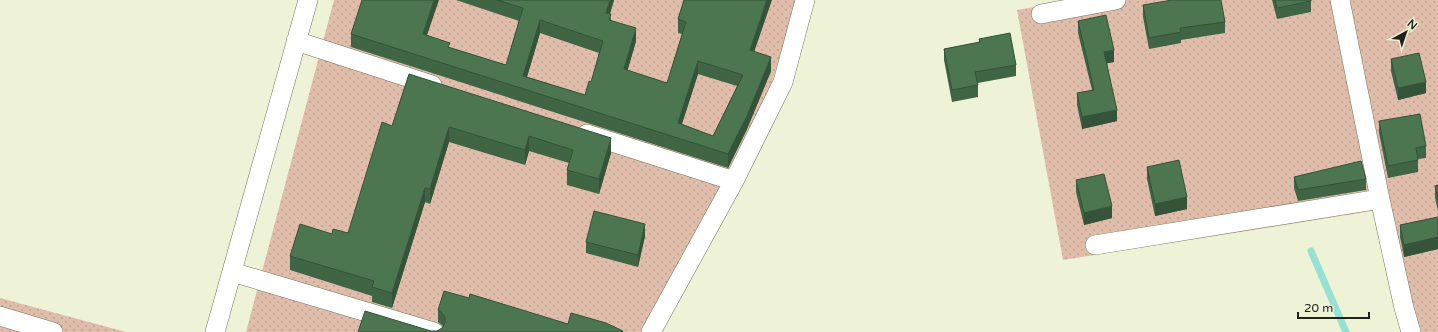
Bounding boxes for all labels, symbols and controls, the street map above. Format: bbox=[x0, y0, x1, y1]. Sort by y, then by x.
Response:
north arrow bbox=[1386, 12, 1426, 52]
text: N bbox=[1405, 17, 1420, 33]
scale bar bbox=[1298, 294, 1369, 320]
text: 20 m bbox=[1304, 301, 1333, 315]

